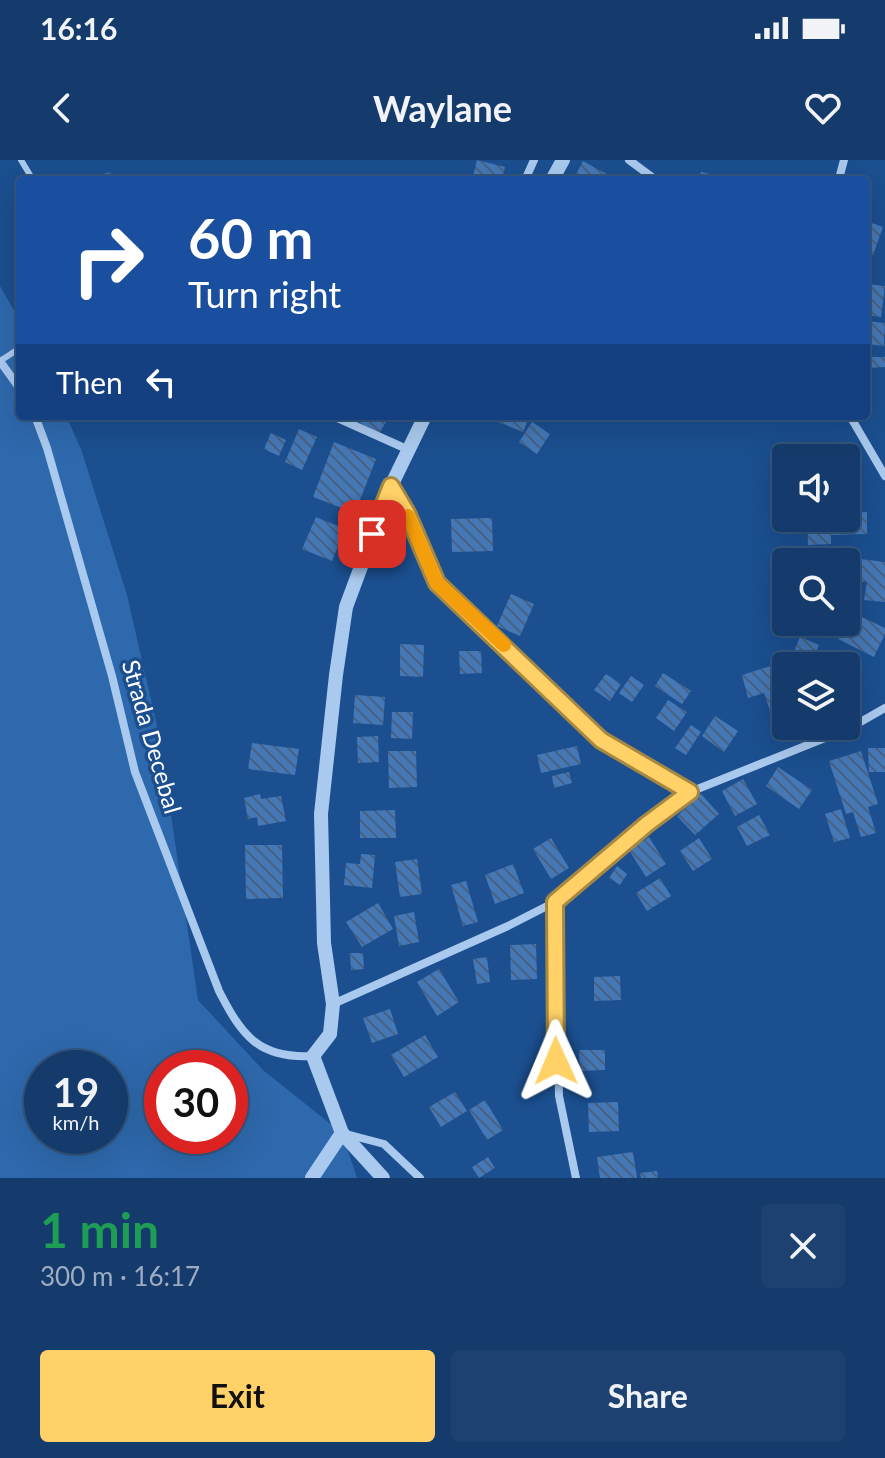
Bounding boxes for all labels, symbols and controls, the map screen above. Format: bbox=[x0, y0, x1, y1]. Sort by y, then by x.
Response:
text: 16:16 bbox=[40, 10, 117, 46]
icon: back bbox=[40, 86, 84, 130]
text: Waylane bbox=[373, 86, 512, 130]
icon: heart bbox=[801, 86, 845, 130]
text: 60 m bbox=[188, 204, 313, 271]
icon: right bbox=[56, 208, 160, 312]
text: Turn right bbox=[188, 272, 341, 316]
icon: left bbox=[139, 360, 183, 404]
text: Then bbox=[56, 364, 123, 400]
map controls bbox=[772, 444, 860, 740]
button: sound bbox=[772, 444, 860, 532]
pin bbox=[338, 500, 406, 568]
icon: arrive bbox=[350, 512, 394, 556]
button: search bbox=[772, 548, 860, 636]
button: layers bbox=[772, 652, 860, 740]
street label: Strada Decebal bbox=[117, 656, 188, 817]
position arrow bbox=[514, 1019, 598, 1103]
speed limit sign: 30 bbox=[144, 1050, 248, 1154]
text: 19 bbox=[53, 1068, 99, 1116]
text: km/h bbox=[53, 1110, 99, 1134]
text: 1 min bbox=[40, 1201, 159, 1258]
button: close bbox=[761, 1204, 845, 1288]
text: 300 m · 16:17 bbox=[40, 1260, 200, 1292]
button: Exit bbox=[40, 1350, 435, 1442]
button: Share bbox=[451, 1350, 845, 1442]

